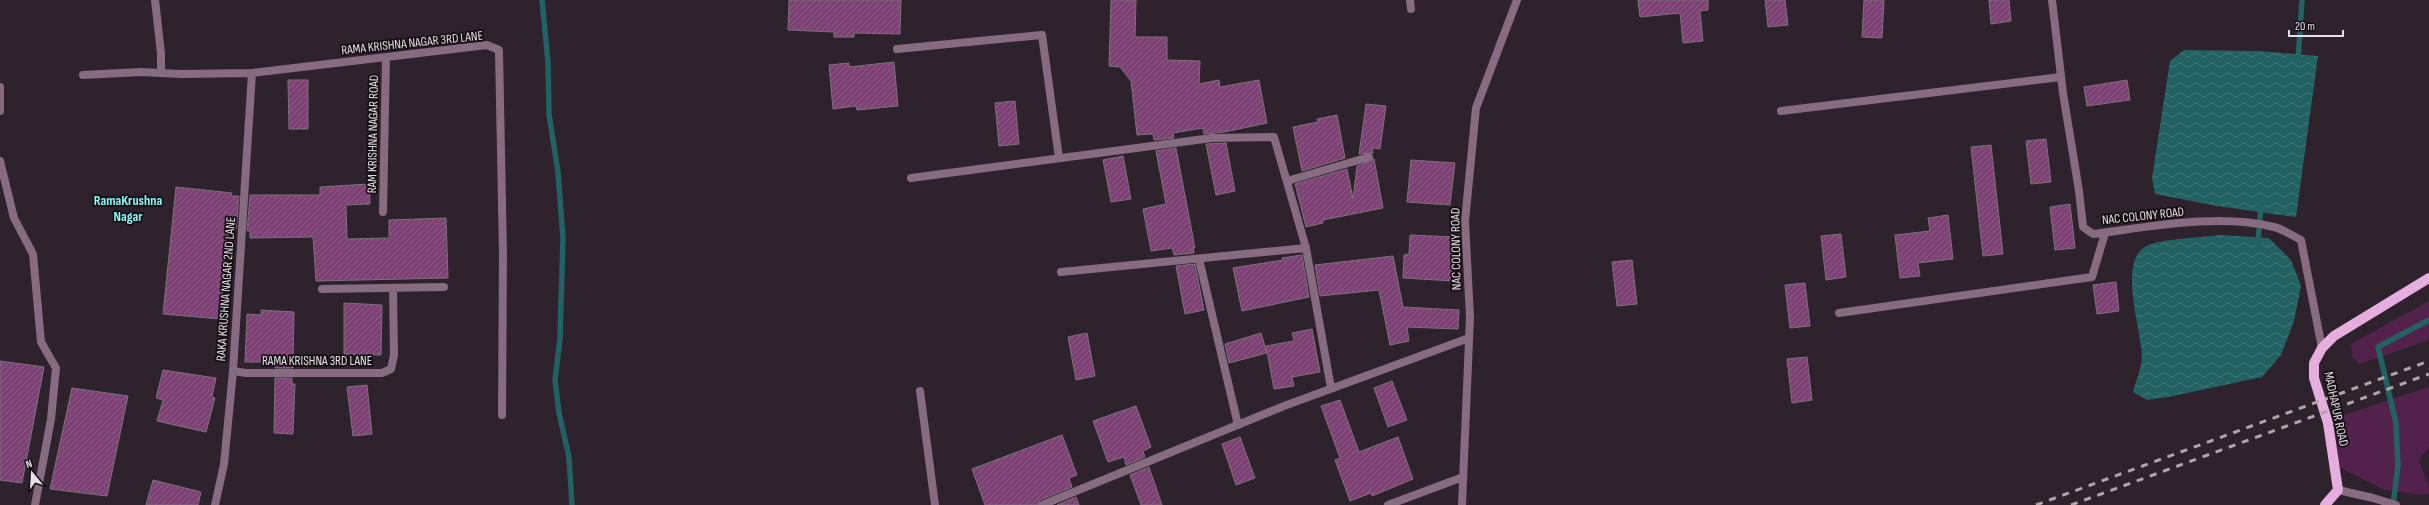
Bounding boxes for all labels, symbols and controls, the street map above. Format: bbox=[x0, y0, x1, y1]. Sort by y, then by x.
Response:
scale bar bbox=[2289, 12, 2343, 38]
text: 20 m bbox=[2295, 19, 2315, 34]
street label: RAMA KRISHNA NAGAR 3RD LANE bbox=[340, 28, 484, 58]
street label: RAM KRISHNA NAGAR ROAD bbox=[364, 75, 382, 193]
district label: RamaKrushna Nagar bbox=[94, 192, 162, 225]
street label: NAC COLONY ROAD bbox=[2101, 204, 2185, 228]
street label: NAC COLONY ROAD bbox=[1447, 208, 1465, 290]
street label: RAKA KRUSHNA NAGAR 2ND LANE bbox=[213, 216, 239, 362]
street label: RAMA KRISHNA 3RD LANE bbox=[262, 353, 372, 369]
street label: MADHAPUR ROAD bbox=[2320, 370, 2352, 448]
north arrow bbox=[12, 453, 52, 493]
text: N bbox=[24, 457, 34, 471]

